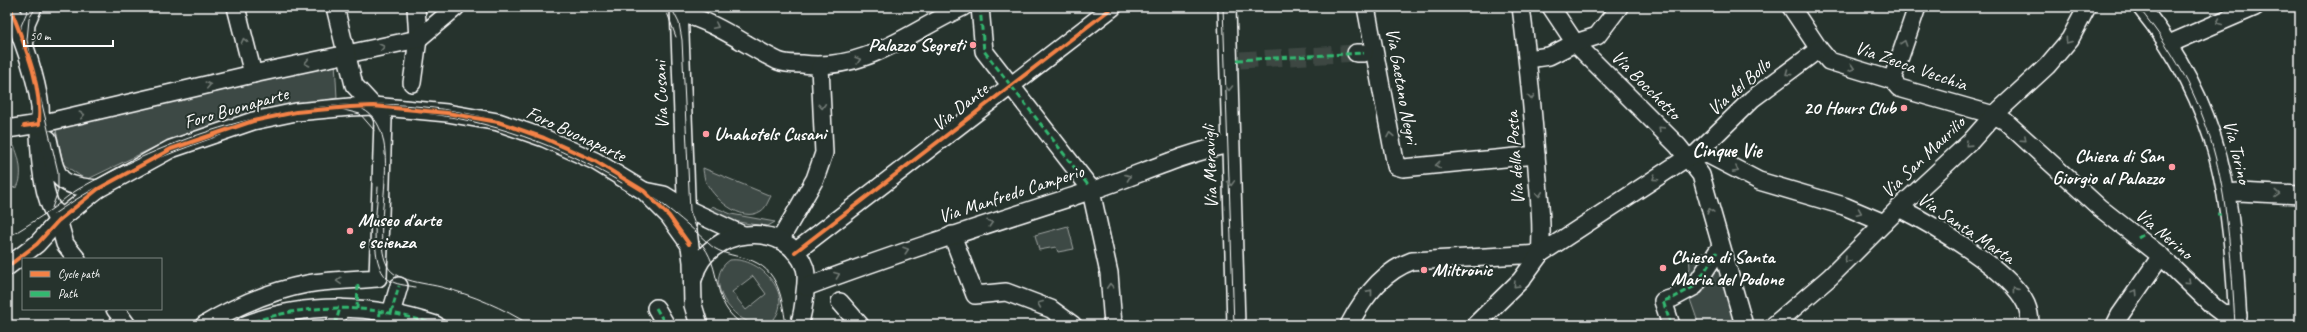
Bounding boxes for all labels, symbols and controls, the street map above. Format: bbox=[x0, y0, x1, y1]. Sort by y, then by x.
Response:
one-way arrow bbox=[2216, 18, 2223, 26]
one-way arrow bbox=[712, 21, 719, 29]
scale bar bbox=[24, 22, 113, 48]
street label: Via Gaetano Negri bbox=[1380, 26, 1424, 148]
text: 50 m bbox=[30, 28, 52, 44]
place label: Palazzo Segreti bbox=[868, 33, 967, 57]
street label: Via Zecca Vecchia bbox=[1852, 36, 1972, 97]
one-way arrow bbox=[2066, 36, 2073, 43]
one-way arrow bbox=[241, 38, 249, 44]
marker: Palazzo Segreti bbox=[968, 40, 978, 50]
one-way arrow bbox=[1900, 40, 1908, 47]
one-way arrow bbox=[378, 44, 385, 52]
street label: Via Bocchetto bbox=[1606, 45, 1688, 127]
street label: Via del Bollo bbox=[1702, 51, 1777, 121]
one-way arrow bbox=[855, 56, 862, 64]
street label: Via Cusani bbox=[648, 58, 674, 129]
one-way arrow bbox=[304, 59, 310, 67]
one-way arrow bbox=[1848, 63, 1855, 71]
one-way arrow bbox=[1785, 68, 1792, 75]
street label: Via Dante bbox=[927, 76, 994, 136]
street label: Foro Buonaparte bbox=[181, 81, 292, 134]
one-way arrow bbox=[205, 81, 212, 89]
one-way arrow bbox=[1225, 85, 1233, 91]
one-way arrow bbox=[1527, 94, 1536, 101]
place label: 20 Hours Club bbox=[1803, 96, 1898, 120]
street label: Foro Buonaparte bbox=[522, 101, 631, 168]
one-way arrow bbox=[818, 102, 827, 109]
marker: 20 Hours Club bbox=[1899, 103, 1909, 113]
street label: Via della Posta bbox=[1500, 108, 1530, 206]
street label: Via San Maurilio bbox=[1876, 109, 1972, 203]
one-way arrow bbox=[79, 111, 85, 119]
street label: Via Torino bbox=[2218, 118, 2257, 188]
place label: Unahotels Cusani bbox=[714, 122, 828, 146]
street label: Via Meravigli bbox=[1196, 122, 1223, 209]
one-way arrow bbox=[1658, 126, 1666, 133]
marker: Unahotels Cusani bbox=[701, 129, 711, 139]
one-way arrow bbox=[1386, 132, 1395, 138]
one-way arrow bbox=[2020, 134, 2027, 141]
district label: Cinque Vie bbox=[1692, 138, 1763, 163]
one-way arrow bbox=[1965, 139, 1973, 147]
place label: Chiesa di San Giorgio al Palazzo bbox=[2052, 144, 2166, 190]
street label: Via Manfredo Camperio bbox=[935, 159, 1088, 229]
one-way arrow bbox=[1435, 160, 1441, 169]
marker: Chiesa di San Giorgio al Palazzo bbox=[2167, 162, 2177, 172]
one-way arrow bbox=[1732, 165, 1739, 173]
one-way arrow bbox=[1124, 174, 1131, 182]
one-way arrow bbox=[1652, 174, 1659, 181]
one-way arrow bbox=[1227, 180, 1235, 186]
street label: Via Santa Marta bbox=[1913, 187, 2021, 271]
one-way arrow bbox=[2274, 190, 2280, 198]
one-way arrow bbox=[1534, 191, 1543, 197]
street label: Via Nerino bbox=[2130, 203, 2199, 266]
place label: Museo d'arte e scienza bbox=[358, 208, 443, 254]
one-way arrow bbox=[1706, 208, 1715, 215]
one-way arrow bbox=[1855, 208, 1862, 216]
one-way arrow bbox=[986, 219, 993, 228]
marker: Museo d'arte e scienza bbox=[345, 226, 355, 236]
place label: Chiesa di Santa Maria del Podone bbox=[1671, 245, 1785, 291]
one-way arrow bbox=[902, 247, 909, 255]
one-way arrow bbox=[1844, 255, 1852, 263]
legend bbox=[22, 258, 162, 310]
place label: Miltronic bbox=[1432, 258, 1494, 282]
marker: Chiesa di Santa Maria del Podone bbox=[1658, 263, 1668, 273]
marker: Miltronic bbox=[1419, 265, 1429, 275]
text: Cycle path bbox=[58, 266, 100, 282]
one-way arrow bbox=[834, 272, 841, 280]
one-way arrow bbox=[336, 277, 342, 285]
one-way arrow bbox=[2183, 277, 2191, 284]
one-way arrow bbox=[1513, 280, 1521, 288]
one-way arrow bbox=[1106, 283, 1114, 289]
text: Path bbox=[58, 286, 78, 302]
one-way arrow bbox=[2013, 287, 2020, 294]
one-way arrow bbox=[2131, 289, 2138, 296]
one-way arrow bbox=[1366, 290, 1373, 297]
one-way arrow bbox=[1037, 301, 1044, 309]

